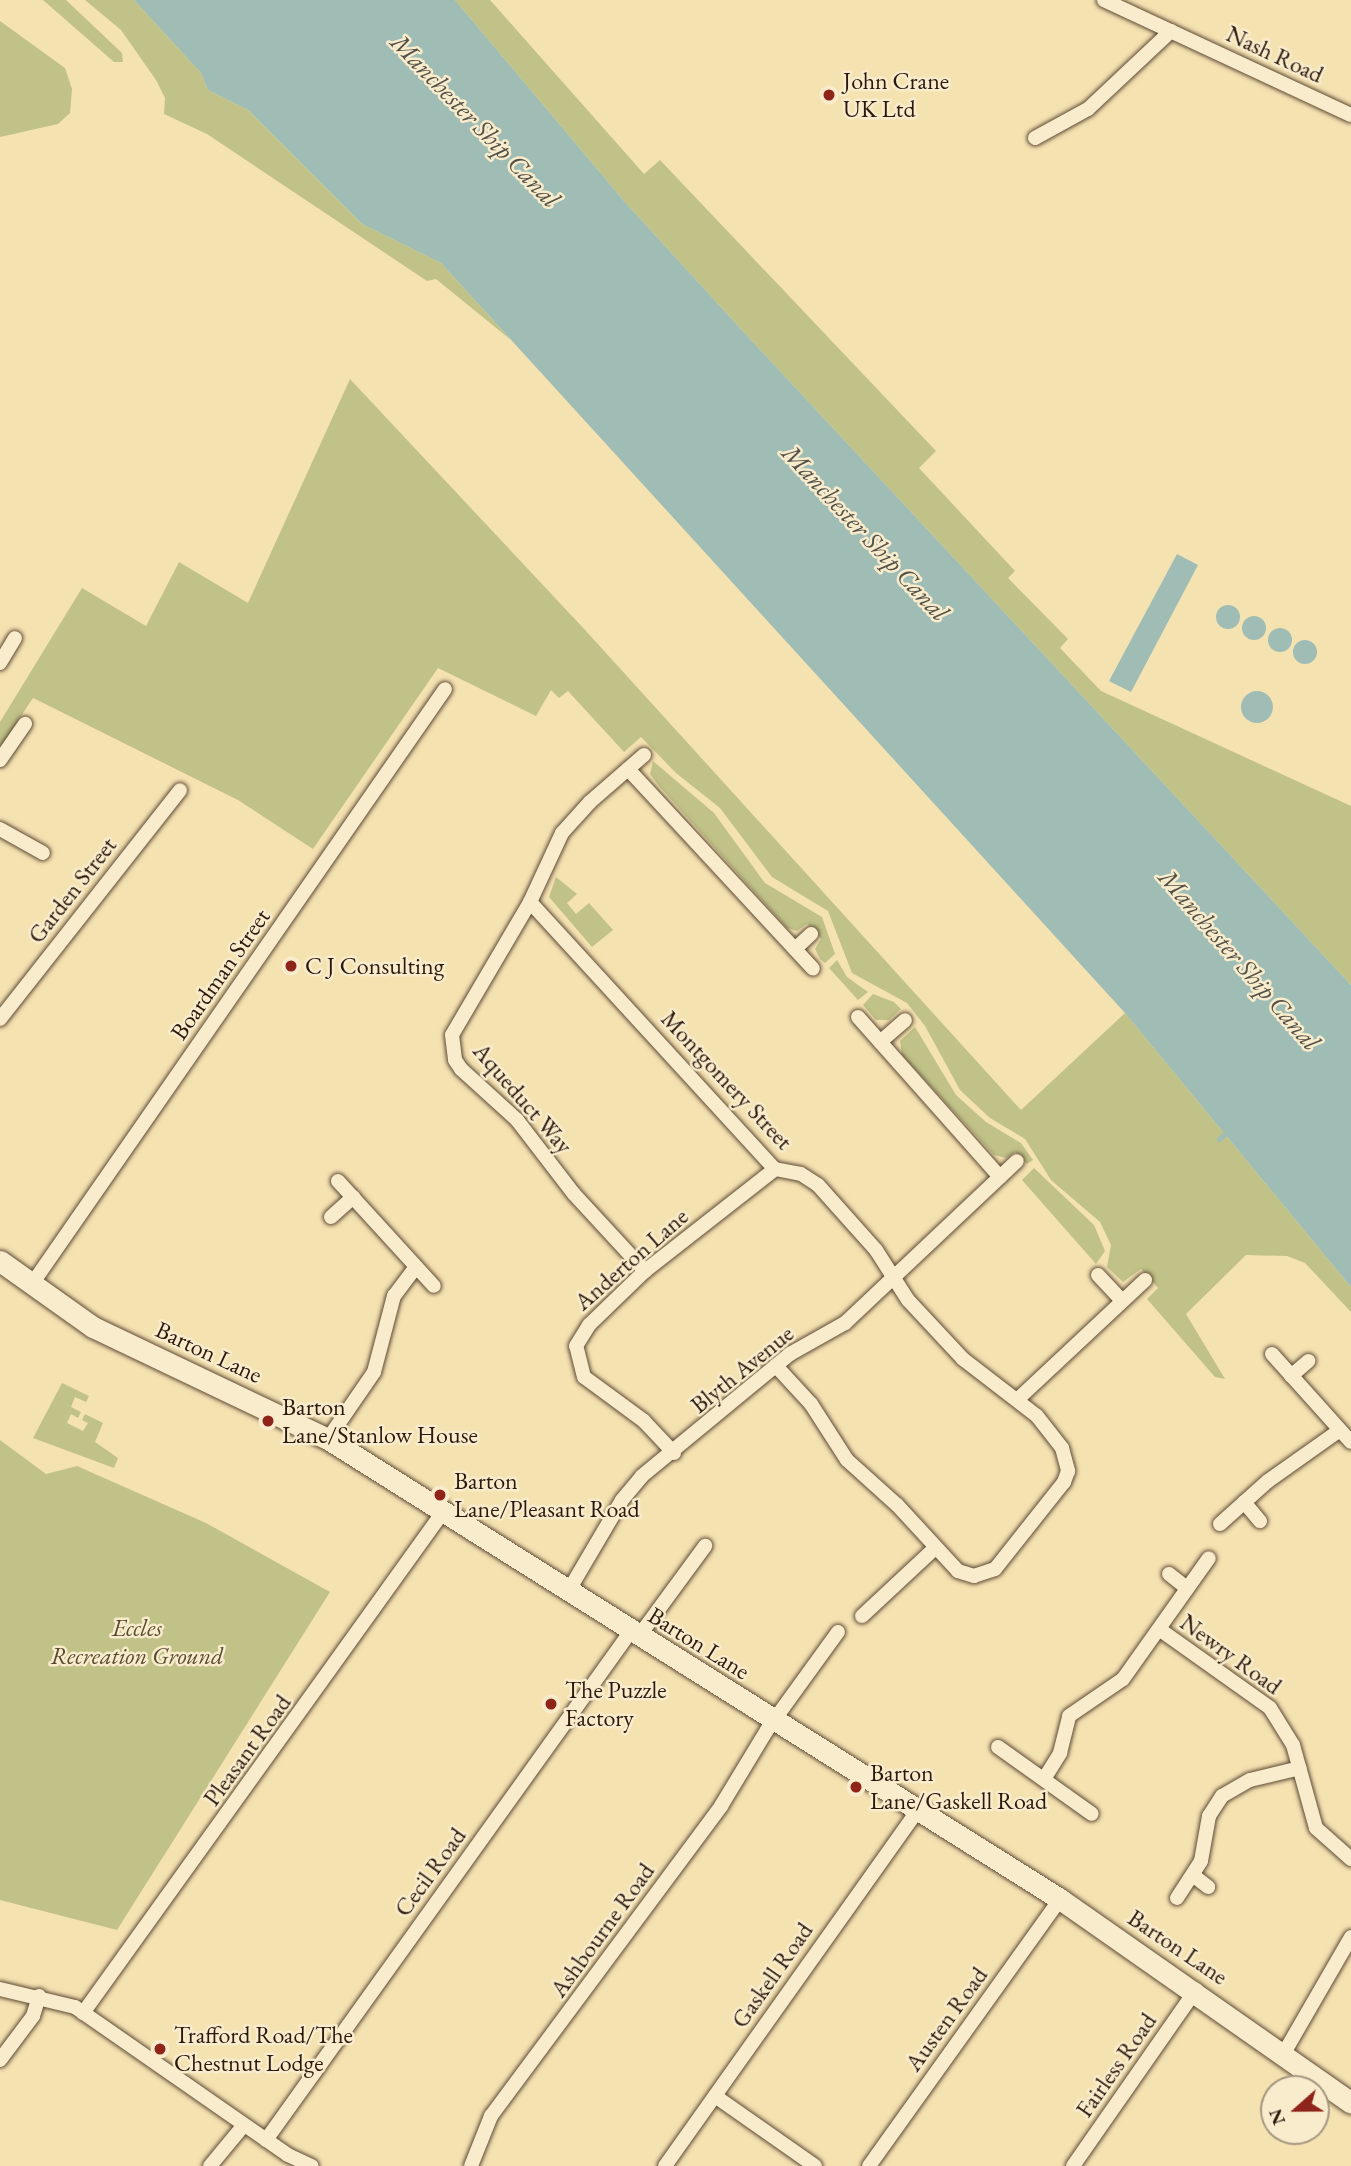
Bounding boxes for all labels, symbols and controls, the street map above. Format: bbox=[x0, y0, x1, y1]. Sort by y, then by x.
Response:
street label: Nash Road bbox=[1222, 19, 1328, 89]
water label: Manchester Ship Canal bbox=[384, 27, 566, 215]
place label: John Crane UK Ltd bbox=[843, 67, 949, 123]
marker: John Crane UK Ltd bbox=[821, 87, 837, 103]
water label: Manchester Ship Canal bbox=[775, 438, 955, 628]
street label: Garden Street bbox=[22, 831, 122, 949]
water label: Manchester Ship Canal bbox=[1152, 863, 1326, 1057]
street label: Boardman Street bbox=[164, 903, 276, 1045]
place label: C J Consulting bbox=[305, 952, 444, 980]
marker: C J Consulting bbox=[283, 958, 299, 974]
street label: Montgomery Street bbox=[655, 1004, 799, 1156]
street label: Aqueduct Way bbox=[467, 1037, 579, 1159]
street label: Anderton Lane bbox=[568, 1202, 694, 1316]
street label: Barton Lane bbox=[151, 1315, 267, 1389]
street label: Blyth Avenue bbox=[685, 1319, 799, 1419]
place label: Barton Lane/Stanlow House bbox=[282, 1393, 478, 1449]
marker: Barton Lane/Stanlow House bbox=[260, 1413, 276, 1429]
place label: Barton Lane/Pleasant Road bbox=[454, 1467, 640, 1523]
marker: Barton Lane/Pleasant Road bbox=[432, 1487, 448, 1503]
street label: Barton Lane bbox=[643, 1601, 755, 1685]
street label: Newry Road bbox=[1175, 1608, 1287, 1700]
park label: Eccles Recreation Ground bbox=[51, 1614, 223, 1670]
place label: The Puzzle Factory bbox=[565, 1676, 667, 1732]
street label: Pleasant Road bbox=[197, 1689, 297, 1811]
marker: The Puzzle Factory bbox=[543, 1696, 559, 1712]
place label: Barton Lane/Gaskell Road bbox=[870, 1759, 1047, 1815]
marker: Barton Lane/Gaskell Road bbox=[848, 1779, 864, 1795]
street label: Cecil Road bbox=[388, 1822, 472, 1922]
street label: Ashbourne Road bbox=[544, 1857, 660, 2003]
street label: Barton Lane bbox=[1123, 1903, 1233, 1991]
street label: Gaskell Road bbox=[725, 1917, 819, 2033]
street label: Austen Road bbox=[899, 1961, 993, 2077]
street label: Fairless Road bbox=[1070, 2007, 1162, 2123]
place label: Trafford Road/The Chestnut Lodge bbox=[174, 2021, 353, 2077]
marker: Trafford Road/The Chestnut Lodge bbox=[152, 2041, 168, 2057]
north arrow bbox=[1260, 2075, 1330, 2145]
text: N bbox=[1262, 2105, 1291, 2129]

